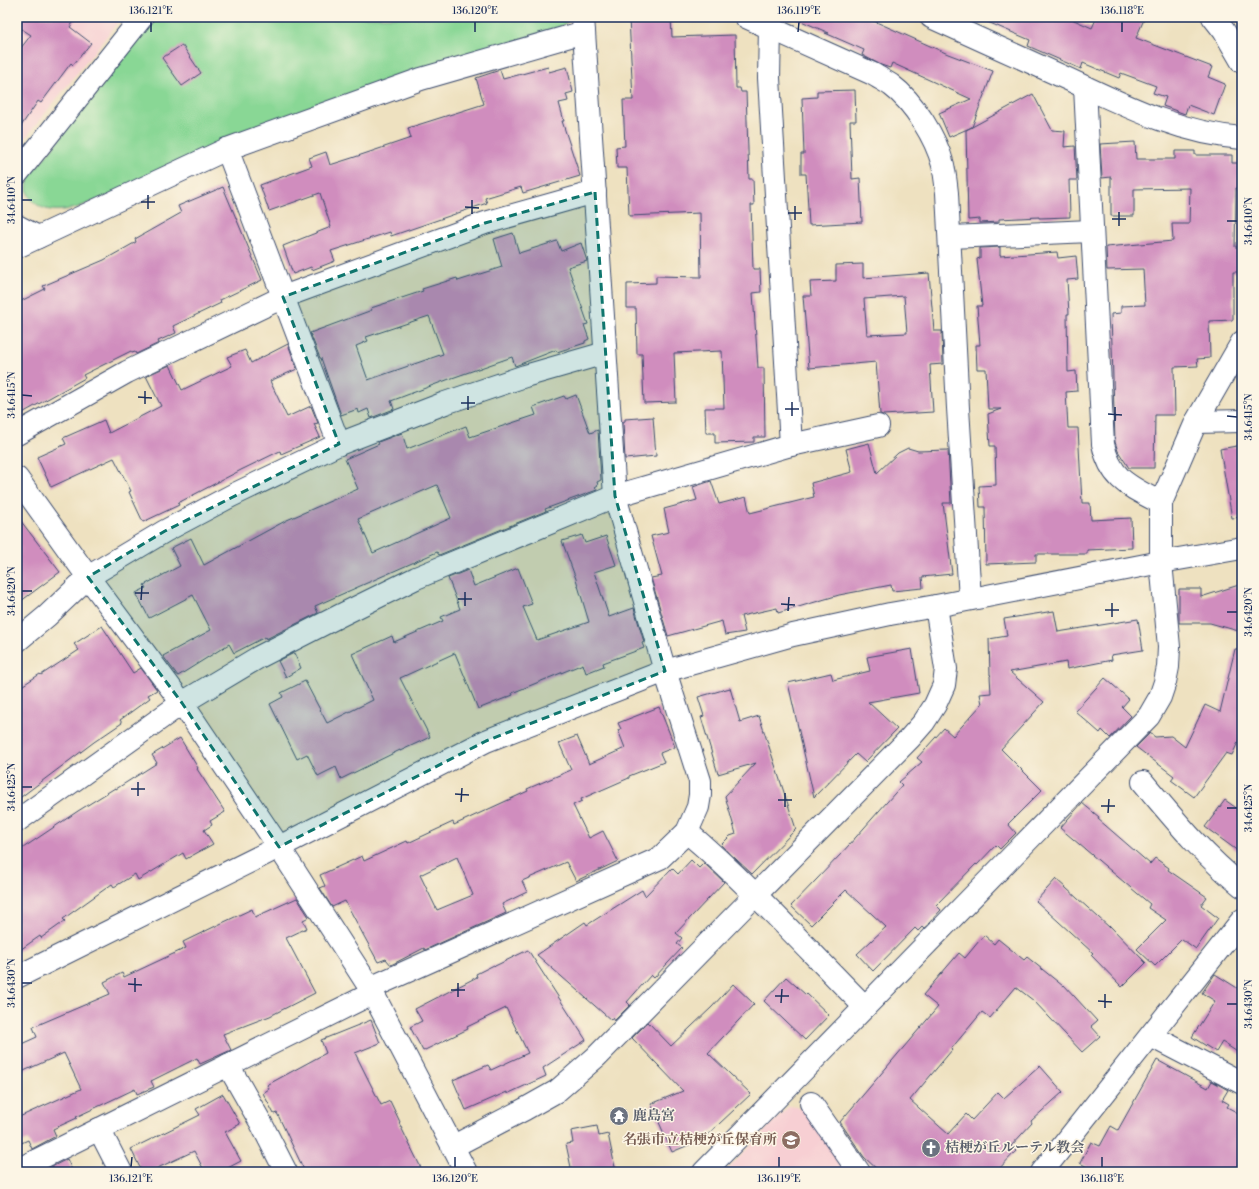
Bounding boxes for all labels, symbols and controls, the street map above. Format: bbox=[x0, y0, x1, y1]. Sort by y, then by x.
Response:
text: 136.121°E bbox=[129, 5, 173, 17]
text: 136.120°E bbox=[452, 5, 498, 17]
text: 136.119°E bbox=[777, 5, 821, 17]
text: 136.118°E bbox=[1100, 5, 1144, 17]
text: 34.6410°N bbox=[6, 176, 18, 224]
text: 34.6410°N bbox=[1243, 197, 1255, 245]
text: 34.6415°N bbox=[6, 371, 18, 419]
text: 34.6415°N bbox=[1243, 393, 1255, 441]
text: 34.6420°N bbox=[6, 566, 18, 616]
text: 34.6420°N bbox=[1243, 587, 1255, 637]
text: 34.6425°N bbox=[6, 762, 18, 811]
text: 34.6425°N bbox=[1243, 783, 1255, 832]
text: 34.6430°N bbox=[6, 958, 18, 1008]
text: 34.6430°N bbox=[1243, 979, 1255, 1029]
temple icon: 鹿島宮 bbox=[608, 1105, 630, 1127]
place label: 鹿島宮 bbox=[633, 1107, 675, 1125]
school or university icon: 名張市立桔梗が丘保育所 bbox=[780, 1129, 802, 1151]
place label: 名張市立桔梗が丘保育所 bbox=[623, 1131, 777, 1149]
church icon: 桔梗が丘ルーテル教会 bbox=[920, 1137, 942, 1159]
place label: 桔梗が丘ルーテル教会 bbox=[945, 1139, 1084, 1157]
text: 136.121°E bbox=[109, 1173, 153, 1185]
text: 136.120°E bbox=[432, 1173, 478, 1185]
text: 136.119°E bbox=[757, 1173, 801, 1185]
text: 136.118°E bbox=[1080, 1173, 1124, 1185]

